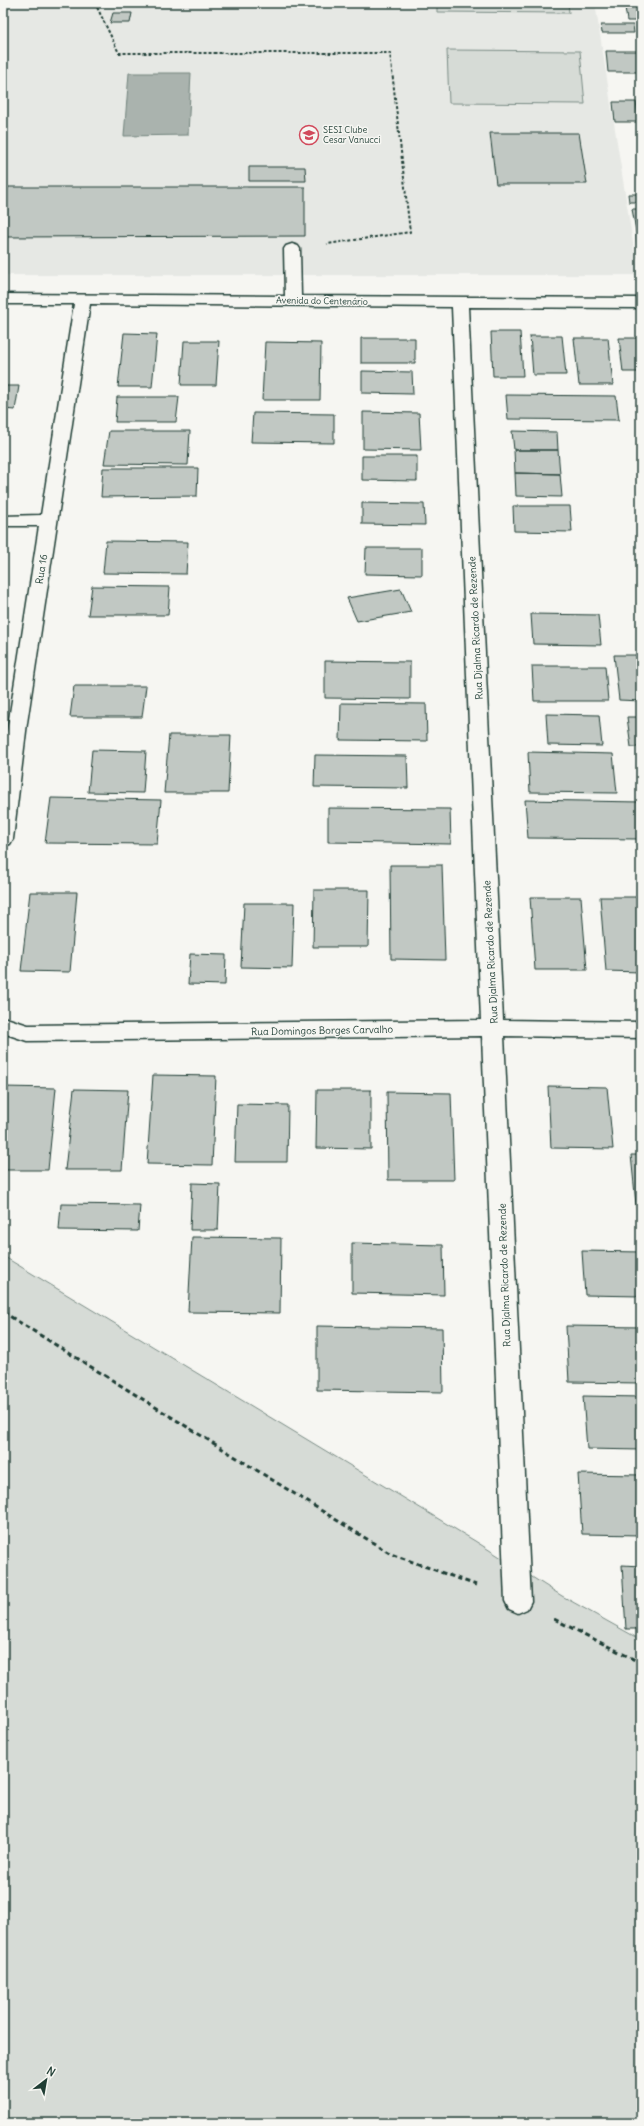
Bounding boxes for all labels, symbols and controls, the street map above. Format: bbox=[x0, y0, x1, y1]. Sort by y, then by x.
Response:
school or university icon: SESI Clube Cesar Vanucci bbox=[298, 124, 320, 146]
place label: SESI Clube Cesar Vanucci bbox=[323, 124, 380, 145]
street label: Avenida do Centenário bbox=[276, 294, 368, 307]
street label: Rua 16 bbox=[33, 553, 50, 585]
street label: Rua Djalma Ricardo de Rezende bbox=[465, 556, 486, 700]
street label: Rua Djalma Ricardo de Rezende bbox=[480, 880, 501, 1024]
street label: Rua Domingos Borges Carvalho bbox=[251, 1023, 394, 1038]
street label: Rua Djalma Ricardo de Rezende bbox=[495, 1203, 514, 1347]
north arrow bbox=[26, 2060, 66, 2100]
text: N bbox=[44, 2063, 58, 2079]

